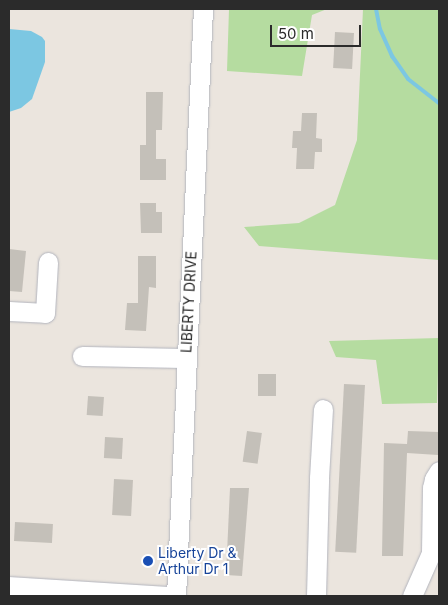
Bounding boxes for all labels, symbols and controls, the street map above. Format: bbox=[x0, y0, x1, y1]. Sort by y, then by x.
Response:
scale bar bbox=[273, 15, 364, 47]
text: 50 m bbox=[278, 24, 314, 43]
street label: LIBERTY DRIVE bbox=[178, 251, 200, 353]
place label: Liberty Dr & Arthur Dr 1 bbox=[158, 545, 237, 578]
marker: Liberty Dr & Arthur Dr 1 bbox=[142, 555, 154, 567]

